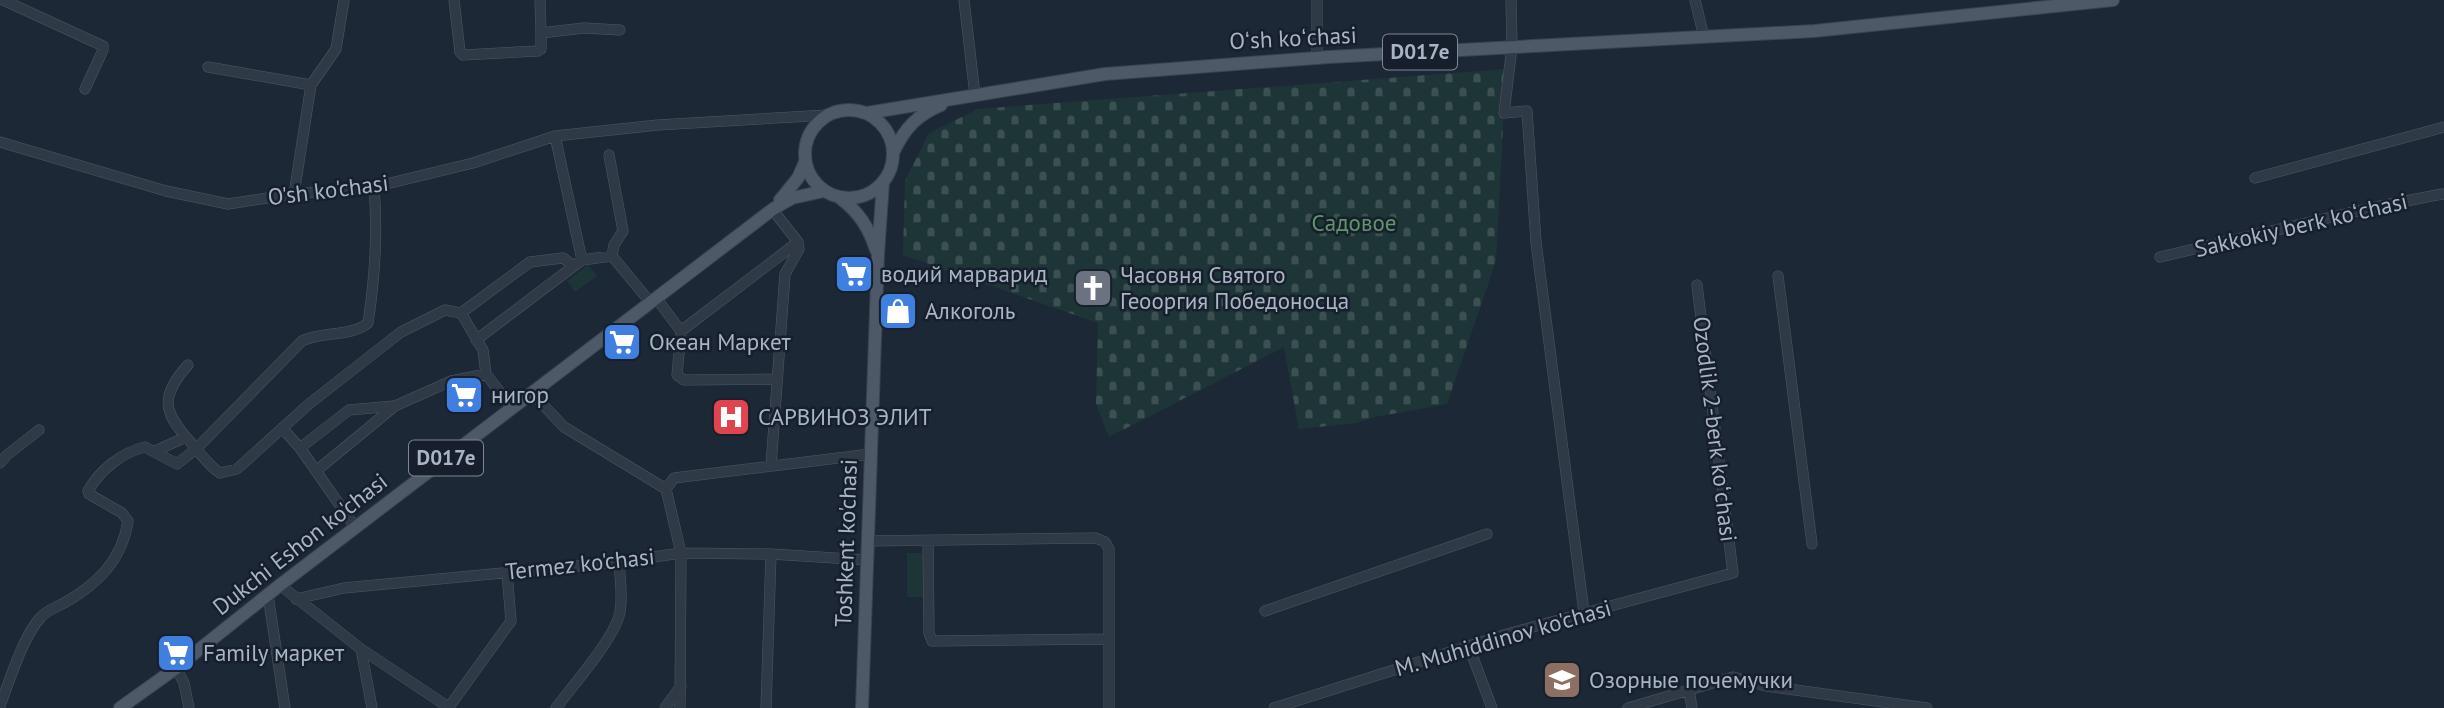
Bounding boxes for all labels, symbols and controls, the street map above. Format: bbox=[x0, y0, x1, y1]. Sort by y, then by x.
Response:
street label: Oʻsh koʻchasi bbox=[1228, 20, 1357, 55]
road number: D017e bbox=[1383, 34, 1457, 70]
street label: O'sh ko'chasi bbox=[266, 168, 390, 211]
street label: Sakkokiy berk koʻchasi bbox=[2192, 186, 2410, 263]
park label: Садовое bbox=[1312, 208, 1396, 237]
supermarket icon: водий марварид bbox=[833, 253, 875, 295]
place label: водий марварид bbox=[881, 259, 1047, 288]
place label: Часовня Святого Геооргия Победоносца bbox=[1120, 260, 1349, 315]
church icon: Часовня Святого Геооргия Победоносца bbox=[1072, 267, 1114, 309]
shop icon: Алкоголь bbox=[877, 290, 919, 332]
place label: Алкоголь bbox=[925, 296, 1016, 325]
street label: Ozodlik 2-berk koʻchasi bbox=[1687, 315, 1744, 543]
supermarket icon: Океан Маркет bbox=[601, 321, 643, 363]
place label: Океан Маркет bbox=[649, 327, 792, 356]
supermarket icon: нигор bbox=[443, 374, 485, 416]
place label: нигор bbox=[491, 380, 549, 409]
hospital icon: САРВИНОЗ ЭЛИТ bbox=[710, 396, 752, 438]
place label: САРВИНОЗ ЭЛИТ bbox=[758, 402, 932, 431]
road number: D017e bbox=[409, 440, 483, 476]
street label: Toshkent ko'chasi bbox=[828, 458, 863, 627]
street label: Dukchi Eshon ko'chasi bbox=[207, 466, 393, 621]
street label: Termez ko'chasi bbox=[504, 541, 656, 586]
street label: M. Muhiddinov ko'chasi bbox=[1391, 593, 1614, 682]
supermarket icon: Family маркет bbox=[155, 632, 197, 674]
place label: Family маркет bbox=[203, 638, 345, 667]
school or university icon: Озорные почемучки bbox=[1541, 659, 1583, 701]
place label: Озорные почемучки bbox=[1589, 665, 1793, 694]

